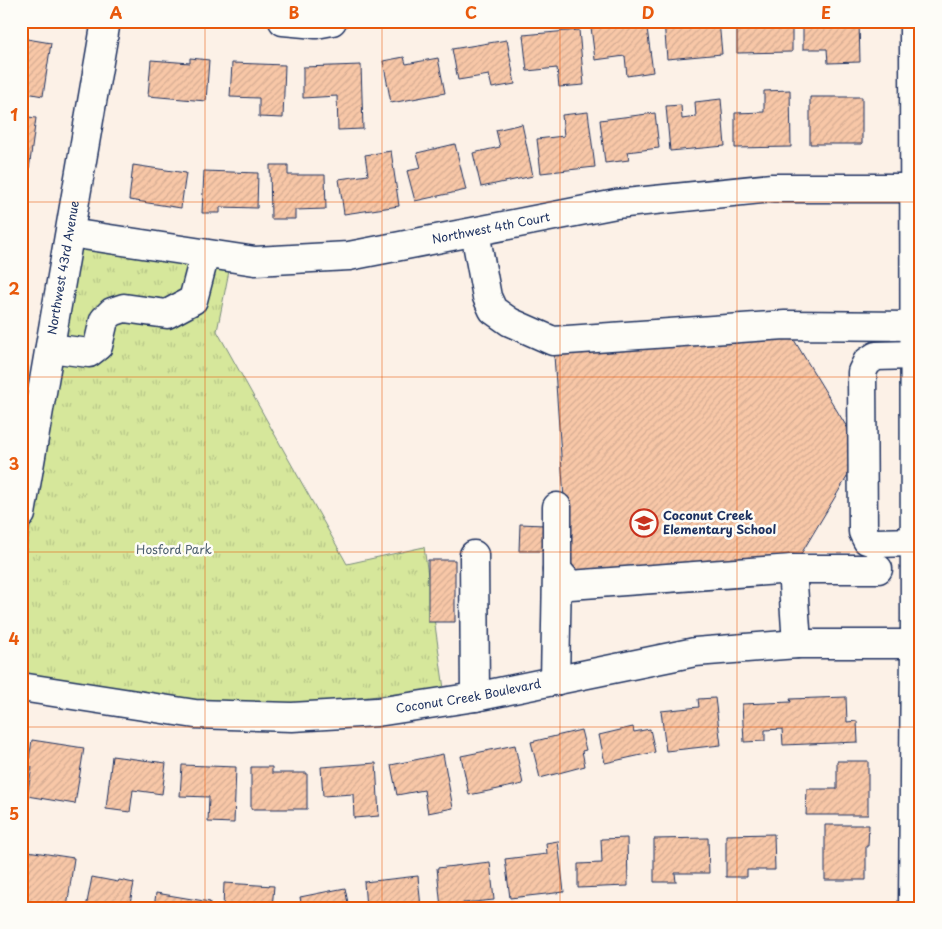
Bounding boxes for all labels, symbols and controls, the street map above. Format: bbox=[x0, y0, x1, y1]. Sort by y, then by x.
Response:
text: A bbox=[110, 0, 123, 24]
text: B bbox=[289, 0, 300, 24]
text: C bbox=[465, 0, 477, 24]
text: D bbox=[642, 0, 654, 24]
text: E bbox=[821, 0, 831, 24]
text: 1 bbox=[10, 102, 18, 126]
street label: Northwest 43rd Avenue bbox=[42, 199, 83, 336]
street label: Northwest 4th Court bbox=[430, 207, 552, 248]
text: 2 bbox=[8, 276, 20, 300]
text: 3 bbox=[9, 451, 19, 475]
place label: Coconut Creek Elementary School bbox=[663, 506, 776, 538]
school or university icon: Coconut Creek Elementary School bbox=[629, 508, 659, 538]
park label: Hosford Park bbox=[136, 540, 212, 558]
text: 4 bbox=[9, 626, 20, 650]
street label: Coconut Creek Boulevard bbox=[394, 674, 543, 717]
text: 5 bbox=[9, 801, 19, 825]

